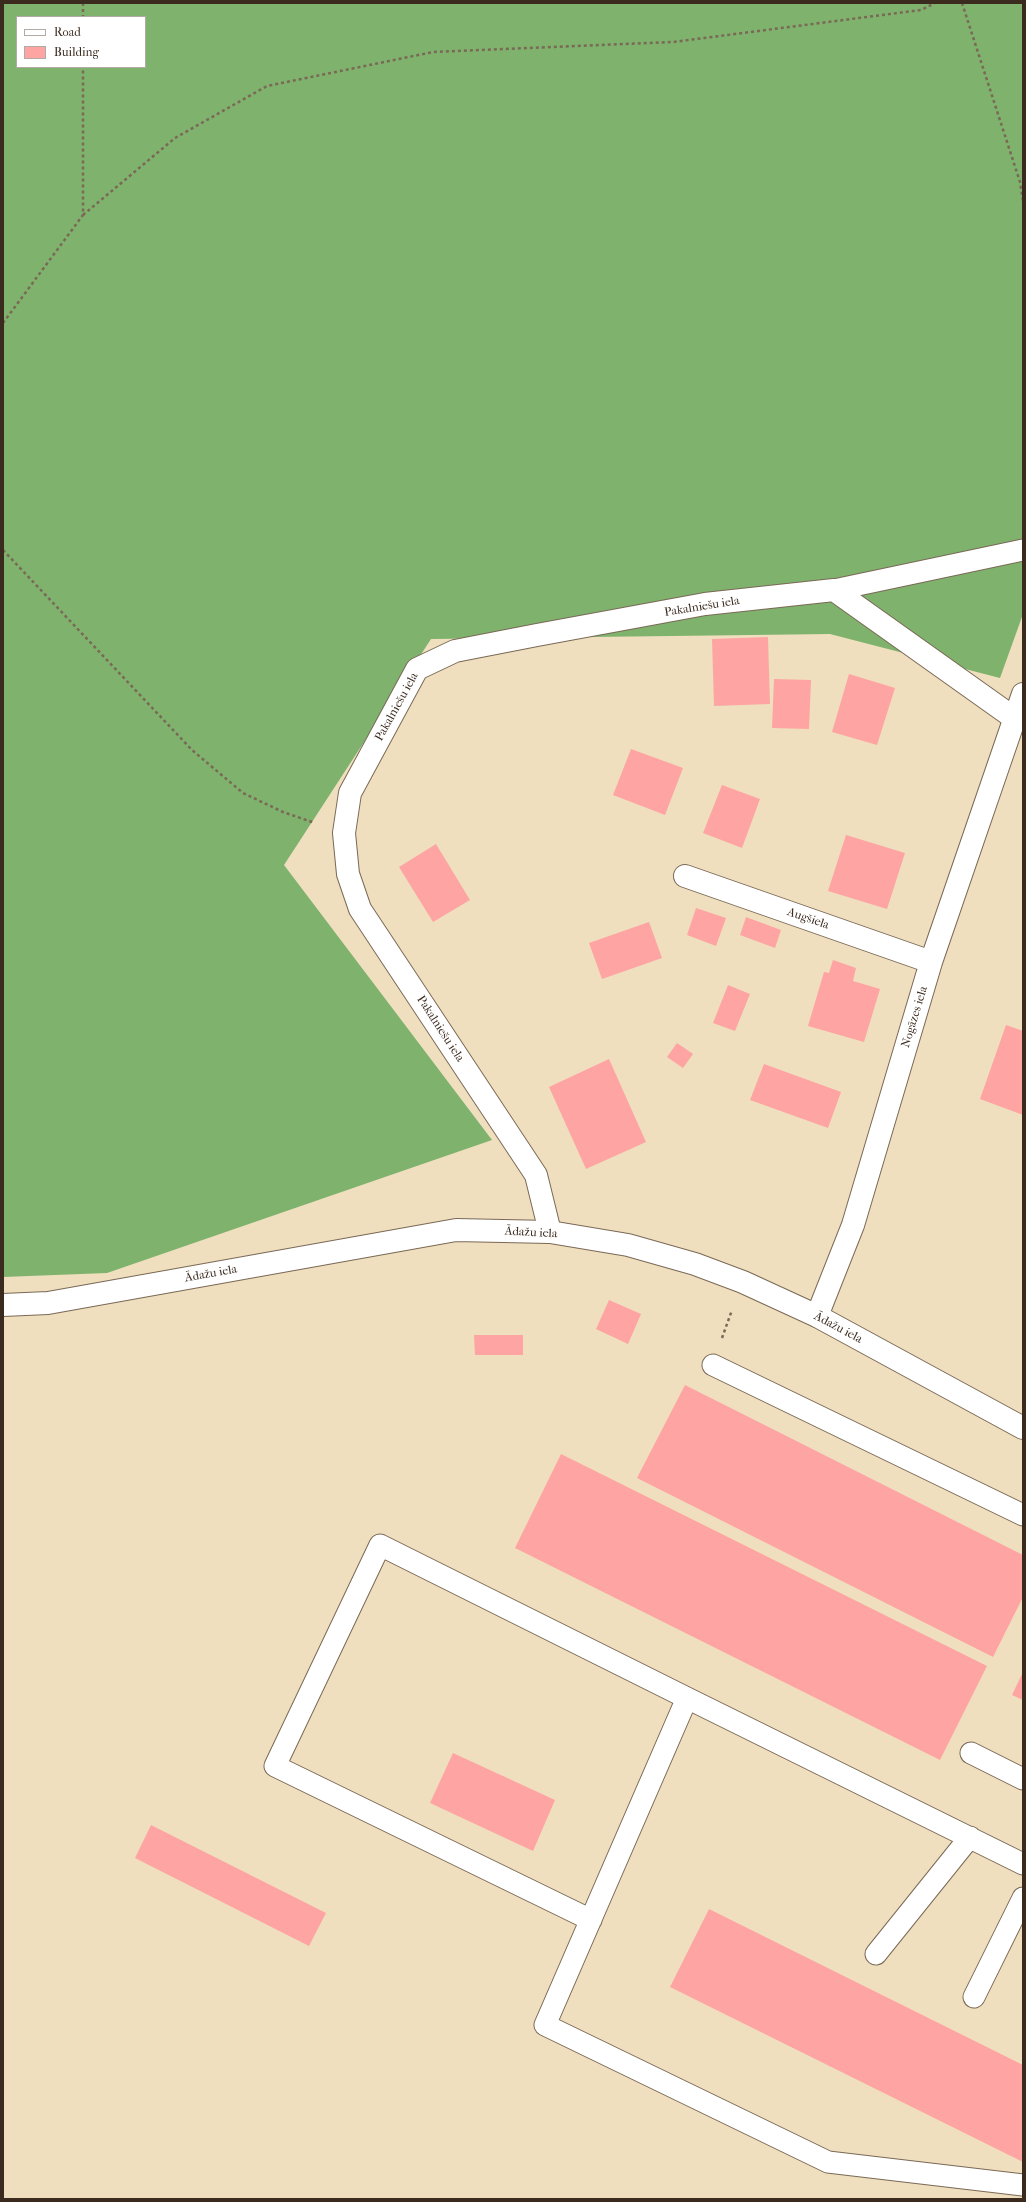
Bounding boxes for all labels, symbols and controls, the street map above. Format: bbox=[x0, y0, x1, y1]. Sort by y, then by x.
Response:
legend bbox=[16, 16, 146, 68]
text: Road bbox=[54, 25, 81, 39]
text: Building bbox=[54, 45, 99, 59]
street label: Pakalniešu iela bbox=[663, 594, 741, 620]
street label: Pakalniešu iela bbox=[372, 670, 422, 744]
street label: Augšiela bbox=[785, 905, 831, 933]
street label: Nogāzes iela bbox=[899, 985, 931, 1049]
street label: Pakalniešu iela bbox=[413, 993, 467, 1065]
street label: Ādažu iela bbox=[504, 1224, 558, 1242]
street label: Ādažu iela bbox=[184, 1262, 238, 1286]
street label: Ādažu iela bbox=[811, 1309, 865, 1347]

